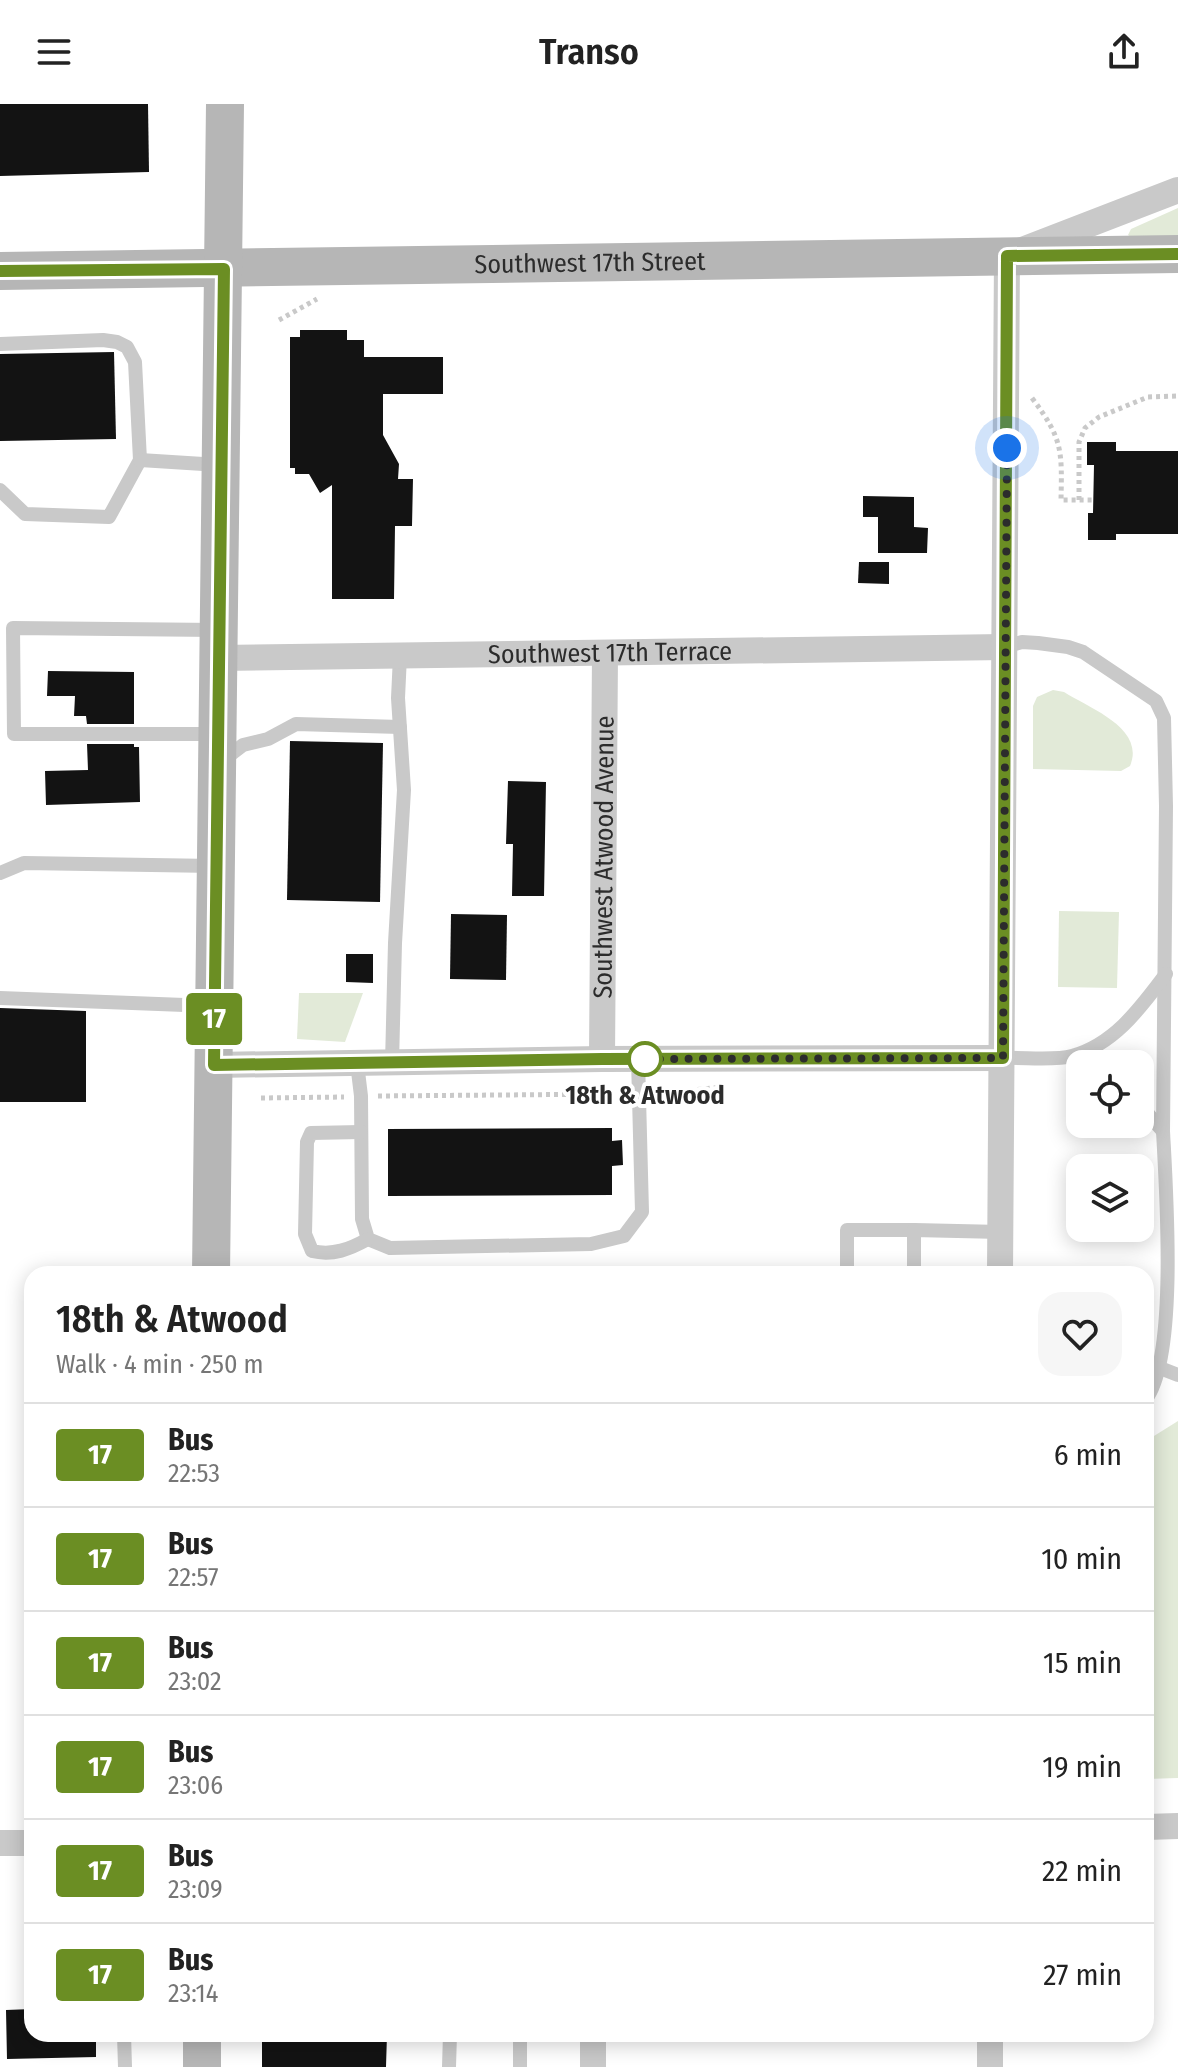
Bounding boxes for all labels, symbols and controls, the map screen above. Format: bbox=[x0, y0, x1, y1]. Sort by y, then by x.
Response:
icon: menu bbox=[32, 30, 76, 74]
text: Transo bbox=[539, 30, 639, 74]
icon: share bbox=[1102, 30, 1146, 74]
street label: Southwest 17th Street bbox=[474, 246, 706, 280]
your location bbox=[987, 428, 1027, 468]
street label: Southwest 17th Terrace bbox=[488, 636, 732, 670]
street label: Southwest Atwood Avenue bbox=[587, 715, 621, 999]
line badge: 17 bbox=[178, 993, 250, 1045]
text: 17 bbox=[202, 1002, 226, 1035]
marker: 18th & Atwood bbox=[628, 1042, 662, 1076]
map controls bbox=[1066, 1050, 1154, 1242]
button: locate bbox=[1066, 1050, 1154, 1138]
place label: 18th & Atwood bbox=[565, 1080, 725, 1111]
button: layers bbox=[1066, 1154, 1154, 1242]
button: heart bbox=[1038, 1292, 1122, 1376]
text: 18th & Atwood bbox=[56, 1296, 288, 1342]
text: Walk · 4 min · 250 m bbox=[56, 1349, 264, 1380]
text: Bus bbox=[168, 1422, 213, 1458]
text: 6 min bbox=[1054, 1437, 1122, 1473]
text: 17 bbox=[88, 1438, 112, 1471]
text: 22:53 bbox=[168, 1458, 220, 1489]
text: Bus bbox=[168, 1526, 213, 1562]
text: 10 min bbox=[1041, 1541, 1122, 1577]
text: 17 bbox=[88, 1542, 112, 1575]
text: 22:57 bbox=[168, 1562, 218, 1593]
text: Bus bbox=[168, 1630, 213, 1666]
text: 15 min bbox=[1043, 1645, 1122, 1681]
text: 17 bbox=[88, 1646, 112, 1679]
text: 23:02 bbox=[168, 1666, 221, 1697]
text: Bus bbox=[168, 1734, 213, 1770]
text: 19 min bbox=[1042, 1749, 1122, 1785]
text: 17 bbox=[88, 1750, 112, 1783]
text: 23:06 bbox=[168, 1770, 223, 1801]
text: Bus bbox=[168, 1838, 213, 1874]
text: 22 min bbox=[1042, 1853, 1122, 1889]
text: 17 bbox=[88, 1854, 112, 1887]
text: 23:09 bbox=[168, 1874, 223, 1905]
text: Bus bbox=[168, 1942, 213, 1978]
text: 27 min bbox=[1043, 1957, 1122, 1993]
text: 17 bbox=[88, 1958, 112, 1991]
text: 23:14 bbox=[168, 1978, 218, 2009]

